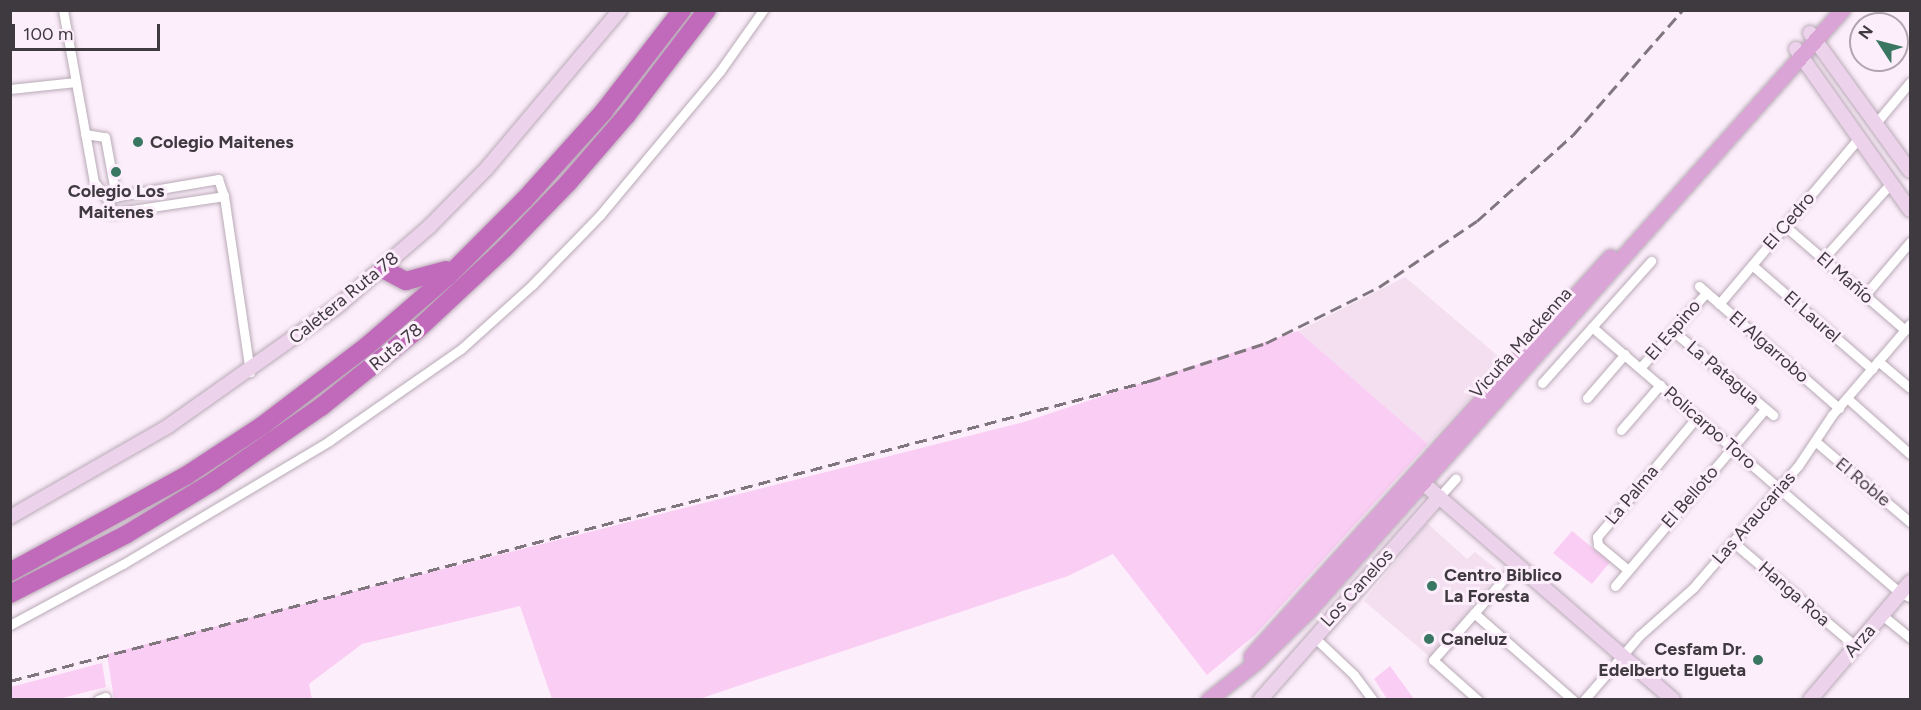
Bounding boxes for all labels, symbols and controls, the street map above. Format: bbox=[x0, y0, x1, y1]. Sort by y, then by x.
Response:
scale bar bbox=[15, 12, 164, 50]
north arrow bbox=[1849, 12, 1909, 72]
text: N bbox=[1854, 22, 1877, 43]
text: 100 m bbox=[23, 23, 73, 45]
place label: Colegio Maitenes bbox=[150, 131, 294, 153]
marker: Colegio Maitenes bbox=[131, 135, 145, 149]
marker: Colegio Los Maitenes bbox=[109, 165, 123, 179]
place label: Colegio Los Maitenes bbox=[68, 181, 164, 224]
street label: El Cedro bbox=[1759, 188, 1819, 254]
street label: Caletera Ruta 78 bbox=[285, 247, 403, 349]
street label: El Mañío bbox=[1812, 248, 1878, 308]
street label: Vicuña Mackenna bbox=[1466, 283, 1576, 403]
street label: El Laurel bbox=[1779, 287, 1845, 347]
street label: El Espino bbox=[1641, 295, 1705, 365]
street label: El Algarrobo bbox=[1725, 307, 1813, 387]
street label: Ruta 78 bbox=[365, 319, 427, 375]
street label: La Patagua bbox=[1682, 336, 1764, 410]
street label: Policarpo Toro bbox=[1659, 382, 1761, 474]
street label: El Roble bbox=[1831, 453, 1895, 511]
street label: La Palma bbox=[1601, 461, 1663, 529]
street label: El Belloto bbox=[1657, 461, 1723, 533]
street label: Las Araucarias bbox=[1708, 467, 1800, 569]
street label: Los Canelos bbox=[1316, 545, 1398, 631]
street label: Hanga Roa bbox=[1754, 557, 1834, 631]
place label: Centro Biblico La Foresta bbox=[1444, 565, 1562, 608]
marker: Centro Biblico La Foresta bbox=[1425, 579, 1439, 593]
street label: Arza bbox=[1840, 620, 1880, 662]
place label: Caneluz bbox=[1441, 628, 1507, 650]
marker: Caneluz bbox=[1422, 632, 1436, 646]
place label: Cesfam Dr. Edelberto Elgueta bbox=[1598, 639, 1746, 682]
marker: Cesfam Dr. Edelberto Elgueta bbox=[1751, 653, 1765, 667]

